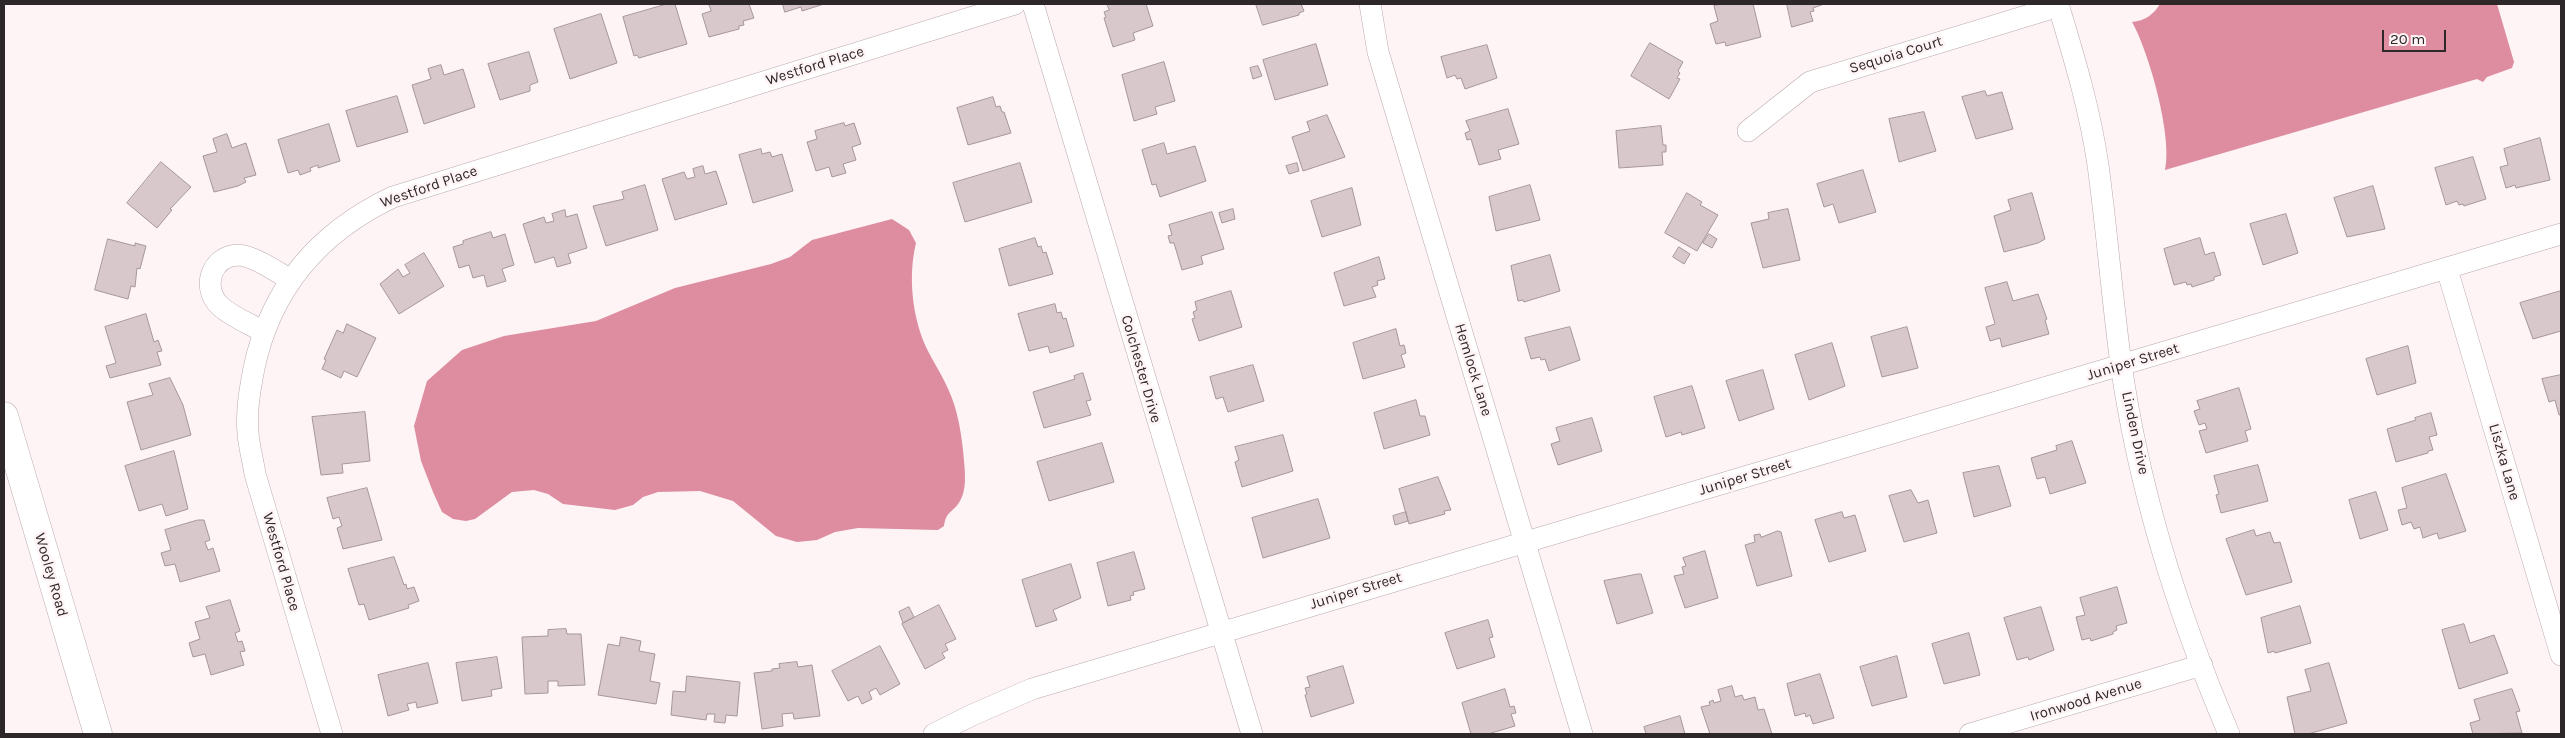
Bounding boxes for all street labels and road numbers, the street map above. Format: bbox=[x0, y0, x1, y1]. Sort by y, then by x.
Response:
street label: Sequoia Court bbox=[1847, 32, 1945, 78]
street label: Westford Place bbox=[764, 43, 866, 89]
street label: Westford Place bbox=[378, 162, 480, 212]
street label: Colchester Drive bbox=[1117, 313, 1165, 425]
street label: Hemlock Lane bbox=[1450, 321, 1496, 419]
street label: Juniper Street bbox=[2085, 339, 2181, 385]
street label: Linden Drive bbox=[2117, 390, 2153, 476]
street label: Liszka Lane bbox=[2484, 422, 2524, 502]
street label: Juniper Street bbox=[1697, 454, 1793, 500]
street label: Westford Place bbox=[258, 511, 304, 613]
street label: Wooley Road bbox=[30, 531, 72, 619]
street label: Juniper Street bbox=[1308, 568, 1404, 614]
street label: Ironwood Avenue bbox=[2028, 674, 2144, 726]

